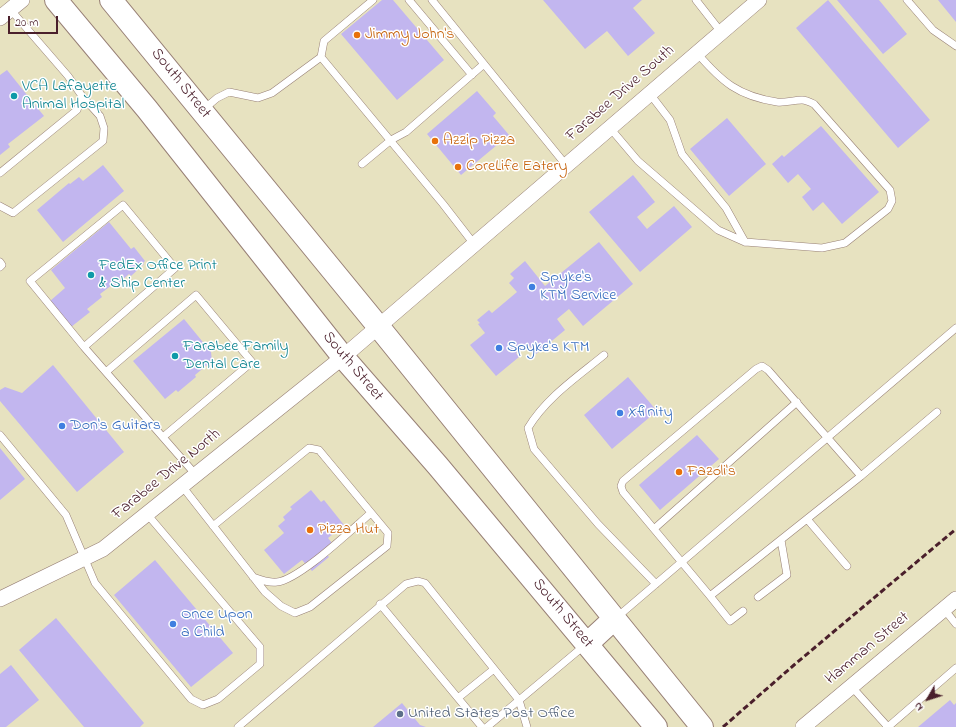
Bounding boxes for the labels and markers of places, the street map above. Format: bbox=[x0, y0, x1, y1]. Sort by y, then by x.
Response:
place label: Jimmy John's bbox=[365, 25, 454, 45]
marker: Jimmy John's bbox=[352, 30, 362, 40]
place label: VCA Lafayette Animal Hospital bbox=[22, 77, 124, 115]
marker: VCA Lafayette Animal Hospital bbox=[9, 91, 19, 101]
place label: Azzip Pizza bbox=[443, 131, 515, 151]
marker: Azzip Pizza bbox=[430, 136, 440, 146]
place label: CoreLife Eatery bbox=[466, 157, 567, 177]
marker: CoreLife Eatery bbox=[453, 162, 463, 172]
place label: FedEx Office Print & Ship Center bbox=[99, 256, 217, 294]
place label: Spyke's KTM Service bbox=[540, 268, 616, 306]
marker: FedEx Office Print & Ship Center bbox=[86, 270, 96, 280]
marker: Spyke's KTM Service bbox=[527, 282, 537, 292]
place label: Farabee Family Dental Care bbox=[183, 337, 288, 375]
place label: Spyke's KTM bbox=[507, 338, 589, 358]
marker: Spyke's KTM bbox=[494, 343, 504, 353]
marker: Farabee Family Dental Care bbox=[170, 351, 180, 361]
place label: Xfinity bbox=[628, 403, 673, 423]
marker: Xfinity bbox=[615, 408, 625, 418]
place label: Don's Guitars bbox=[70, 416, 161, 436]
marker: Don's Guitars bbox=[57, 421, 67, 431]
place label: Fazoli's bbox=[687, 462, 736, 482]
marker: Fazoli's bbox=[674, 467, 684, 477]
place label: Pizza Hut bbox=[318, 520, 379, 540]
marker: Pizza Hut bbox=[305, 525, 315, 535]
place label: Once Upon a Child bbox=[181, 605, 253, 643]
marker: Once Upon a Child bbox=[168, 619, 178, 629]
place label: United States Post Office bbox=[408, 704, 575, 724]
marker: United States Post Office bbox=[395, 709, 405, 719]

